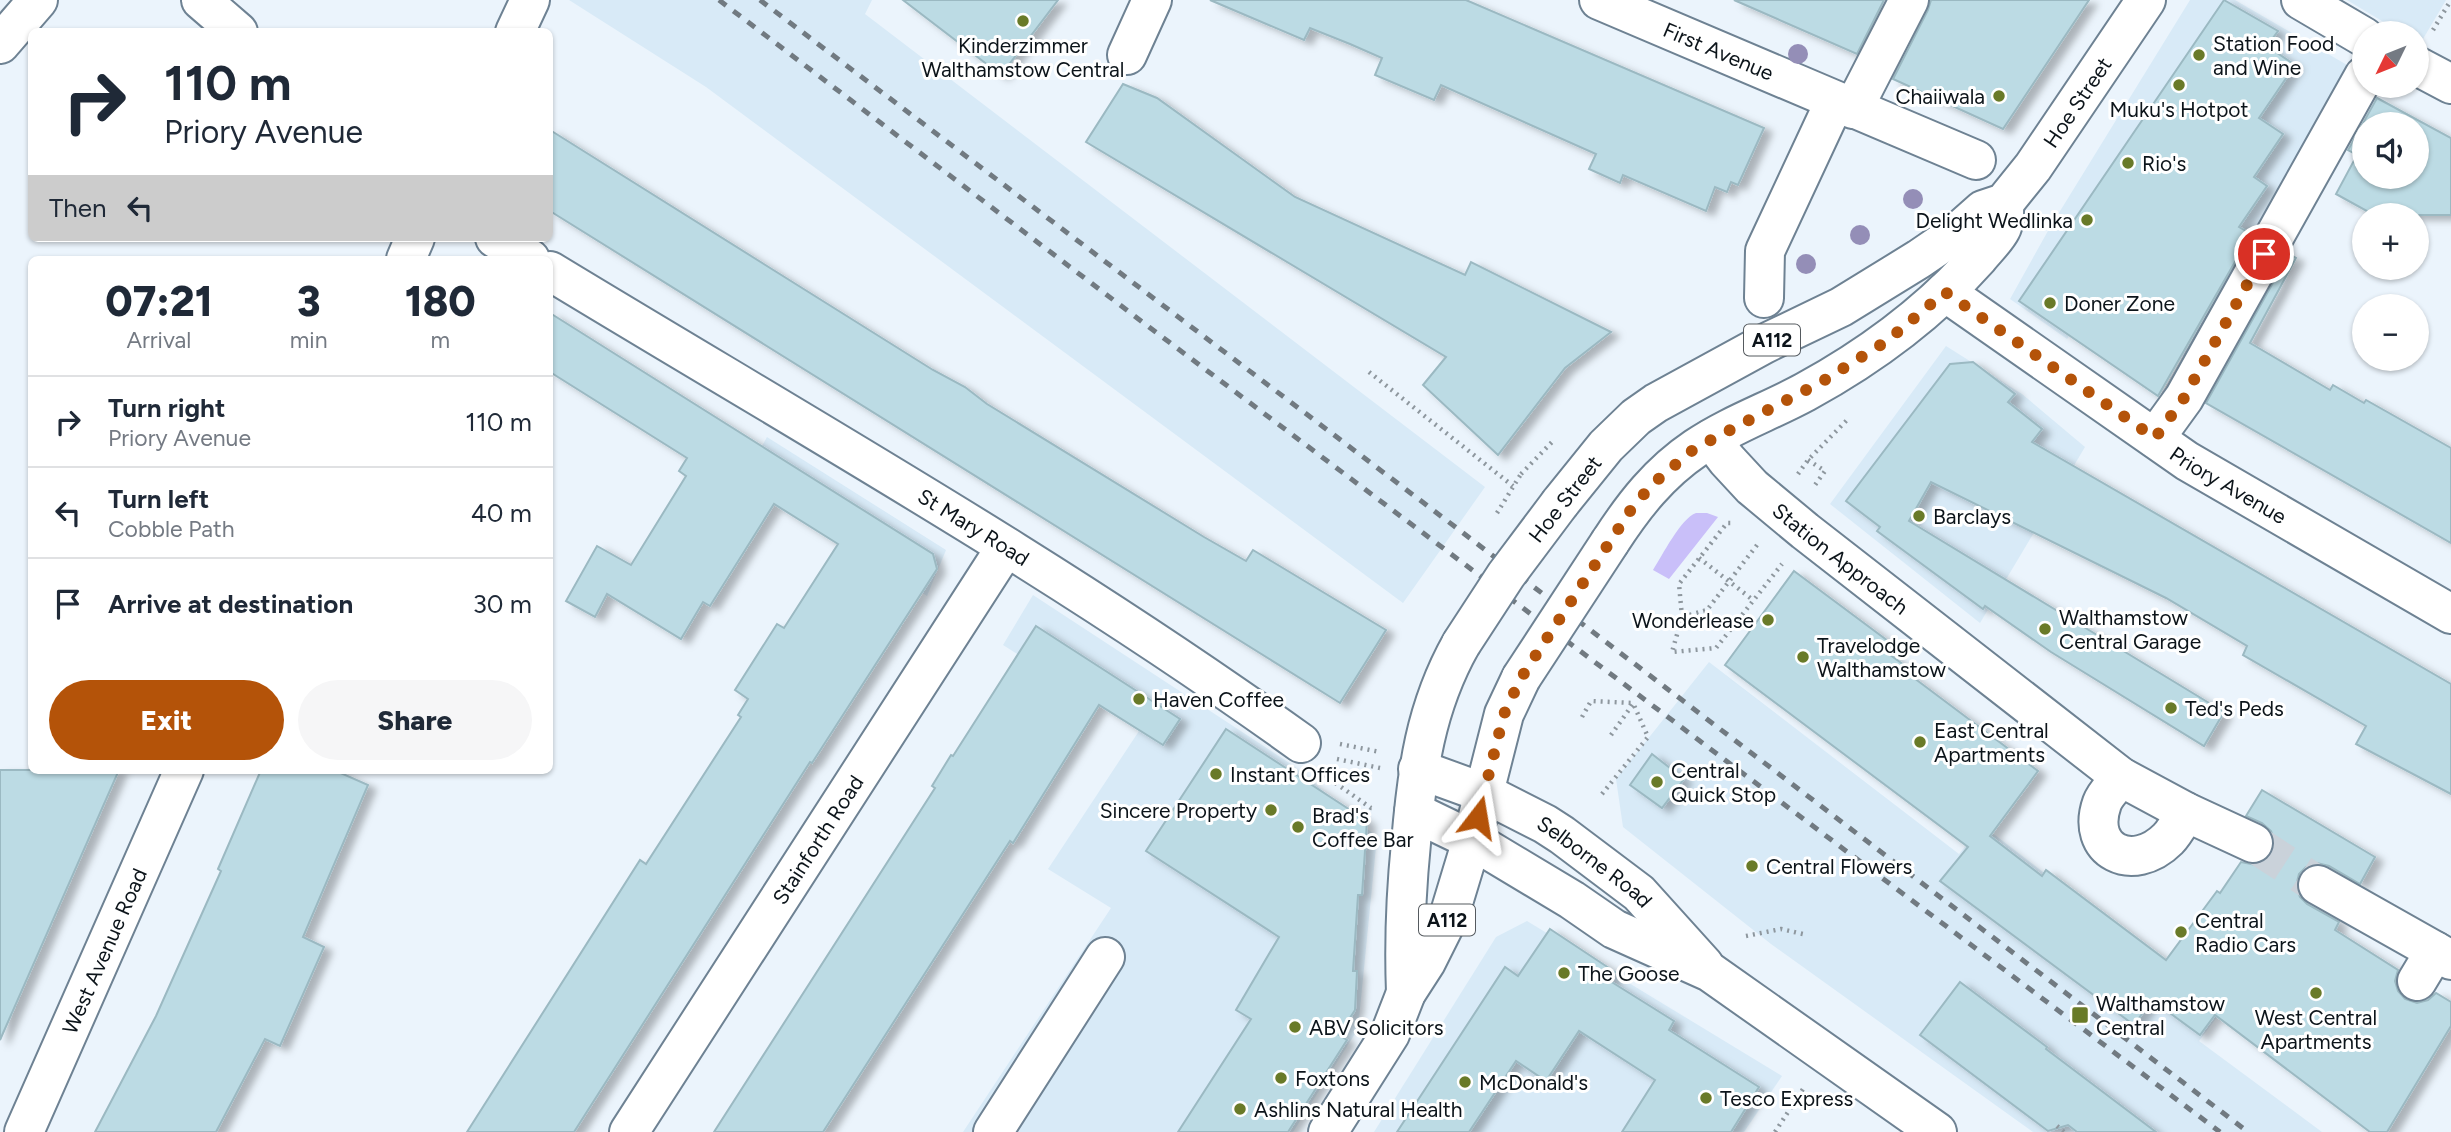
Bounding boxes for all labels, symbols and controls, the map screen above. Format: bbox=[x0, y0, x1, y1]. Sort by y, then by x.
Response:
marker: Kinderzimmer Walthamstow Central bbox=[1015, 13, 1031, 29]
street label: First Avenue bbox=[1660, 16, 1778, 85]
north arrow bbox=[2352, 21, 2429, 98]
map controls bbox=[2352, 21, 2429, 371]
place label: Station Food and Wine bbox=[2213, 31, 2334, 80]
place label: Kinderzimmer Walthamstow Central bbox=[922, 33, 1124, 82]
marker: Station Food and Wine bbox=[2191, 47, 2207, 63]
street label: Hoe Street bbox=[2038, 52, 2116, 152]
text: 110 m bbox=[164, 53, 292, 112]
icon: right bbox=[49, 56, 140, 147]
marker: Muku's Hotpot bbox=[2171, 77, 2187, 93]
place label: Chaiiwala bbox=[1895, 84, 1985, 109]
marker: Chaiiwala bbox=[1991, 88, 2007, 104]
place label: Muku's Hotpot bbox=[2110, 97, 2249, 122]
button: sound bbox=[2352, 112, 2429, 189]
text: Priory Avenue bbox=[164, 113, 363, 151]
place label: Rio's bbox=[2142, 151, 2186, 176]
marker: Rio's bbox=[2120, 155, 2136, 171]
icon: left bbox=[121, 189, 159, 227]
text: Then bbox=[49, 192, 107, 224]
button: + bbox=[2352, 203, 2429, 280]
place label: Delight Wedlinka bbox=[1915, 208, 2073, 233]
marker: Delight Wedlinka bbox=[2079, 212, 2095, 228]
pin bbox=[2234, 224, 2294, 284]
icon: arrive bbox=[2245, 235, 2283, 273]
text: 07:21 bbox=[105, 276, 213, 327]
text: 3 bbox=[297, 276, 320, 327]
text: 180 bbox=[405, 276, 476, 327]
place label: Doner Zone bbox=[2064, 291, 2175, 316]
button: − bbox=[2352, 294, 2429, 371]
marker: Doner Zone bbox=[2042, 295, 2058, 311]
road number: A112 bbox=[1744, 324, 1800, 356]
text: Arrival bbox=[126, 326, 191, 354]
text: min bbox=[290, 326, 328, 354]
text: m bbox=[430, 326, 450, 354]
text: Turn right bbox=[108, 392, 225, 424]
icon: right bbox=[49, 403, 87, 441]
text: 110 m bbox=[465, 406, 532, 438]
text: Priory Avenue bbox=[108, 424, 251, 452]
street label: Priory Avenue bbox=[2166, 441, 2291, 529]
street label: Hoe Street bbox=[1523, 451, 1607, 547]
text: Turn left bbox=[108, 483, 209, 515]
street label: St Mary Road bbox=[914, 483, 1034, 571]
icon: left bbox=[49, 494, 87, 532]
text: 40 m bbox=[471, 497, 532, 529]
street label: Station Approach bbox=[1768, 497, 1913, 619]
place label: Barclays bbox=[1933, 504, 2011, 529]
marker: Barclays bbox=[1911, 508, 1927, 524]
text: Cobble Path bbox=[108, 515, 235, 543]
icon: arrive bbox=[49, 585, 87, 623]
text: Arrive at destination bbox=[108, 588, 353, 620]
text: 30 m bbox=[473, 588, 532, 620]
place label: Walthamstow Central Garage bbox=[2059, 605, 2201, 654]
place label: Wonderlease bbox=[1632, 608, 1754, 633]
marker: Wonderlease bbox=[1760, 612, 1776, 628]
marker: Walthamstow Central Garage bbox=[2037, 621, 2053, 637]
place label: Travelodge Walthamstow bbox=[1817, 633, 1946, 682]
marker: Travelodge Walthamstow bbox=[1795, 649, 1811, 665]
button: Exit bbox=[49, 680, 284, 760]
button: Share bbox=[298, 680, 532, 760]
place label: Haven Coffee bbox=[1153, 687, 1284, 712]
marker: Haven Coffee bbox=[1131, 691, 1147, 707]
place label: Ted's Peds bbox=[2185, 696, 2284, 721]
marker: Ted's Peds bbox=[2163, 700, 2179, 716]
place label: East Central Apartments bbox=[1934, 718, 2049, 767]
marker: East Central Apartments bbox=[1912, 734, 1928, 750]
place label: Central Quick Stop bbox=[1671, 758, 1776, 807]
place label: Instant Offices bbox=[1230, 762, 1370, 787]
marker: Instant Offices bbox=[1208, 766, 1224, 782]
street label: Stainforth Road bbox=[767, 770, 868, 909]
marker: Central Quick Stop bbox=[1649, 774, 1665, 790]
position arrow bbox=[1441, 780, 1515, 854]
place label: Sincere Property bbox=[1100, 798, 1257, 823]
marker: Sincere Property bbox=[1263, 802, 1279, 818]
place label: Brad's Coffee Bar bbox=[1312, 803, 1414, 852]
street label: Selborne Road bbox=[1533, 810, 1658, 912]
marker: Brad's Coffee Bar bbox=[1290, 819, 1306, 835]
place label: Central Flowers bbox=[1766, 854, 1912, 879]
marker: Central Flowers bbox=[1744, 858, 1760, 874]
street label: West Avenue Road bbox=[57, 864, 152, 1038]
road number: A112 bbox=[1419, 904, 1475, 936]
place label: Central Radio Cars bbox=[2195, 908, 2296, 957]
marker: Central Radio Cars bbox=[2173, 924, 2189, 940]
place label: The Goose bbox=[1578, 961, 1680, 986]
marker: The Goose bbox=[1556, 965, 1572, 981]
marker: West Central Apartments bbox=[2308, 985, 2324, 1001]
place label: Walthamstow Central bbox=[2096, 991, 2225, 1040]
marker: Walthamstow Central bbox=[2070, 1005, 2090, 1025]
place label: West Central Apartments bbox=[2255, 1005, 2377, 1054]
place label: ABV Solicitors bbox=[1309, 1015, 1444, 1040]
marker: ABV Solicitors bbox=[1287, 1019, 1303, 1035]
place label: Foxtons bbox=[1295, 1066, 1370, 1091]
marker: Foxtons bbox=[1273, 1070, 1289, 1086]
place label: McDonald's bbox=[1479, 1070, 1588, 1095]
marker: McDonald's bbox=[1457, 1074, 1473, 1090]
place label: Tesco Express bbox=[1720, 1086, 1853, 1111]
marker: Tesco Express bbox=[1698, 1090, 1714, 1106]
place label: Ashlins Natural Health bbox=[1254, 1097, 1462, 1122]
marker: Ashlins Natural Health bbox=[1232, 1101, 1248, 1117]

